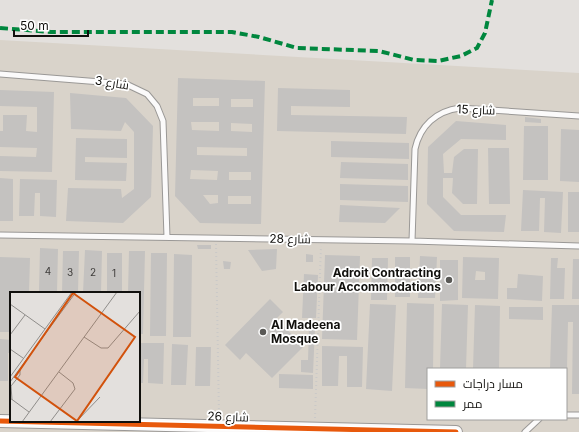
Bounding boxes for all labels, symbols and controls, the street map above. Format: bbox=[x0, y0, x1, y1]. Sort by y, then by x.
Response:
scale bar bbox=[14, 12, 88, 38]
text: 50 m bbox=[20, 18, 49, 33]
street label: شارع 3 bbox=[94, 72, 130, 94]
street label: شارع 15 bbox=[456, 101, 496, 119]
street label: شارع 28 bbox=[269, 231, 311, 247]
house number: 4 bbox=[45, 265, 51, 277]
place label: Adroit Contracting Labour Accommodations bbox=[294, 265, 441, 294]
house number: 3 bbox=[67, 266, 73, 278]
house number: 2 bbox=[90, 266, 96, 278]
house number: 1 bbox=[112, 267, 116, 279]
marker: Adroit Contracting Labour Accommodations bbox=[444, 275, 454, 285]
inset map bbox=[10, 292, 140, 422]
place label: Al Madeena Mosque bbox=[271, 317, 341, 346]
marker: Al Madeena Mosque bbox=[258, 327, 268, 337]
legend bbox=[427, 368, 567, 420]
text: مسار دراجات bbox=[463, 376, 523, 391]
text: ممر bbox=[462, 396, 482, 411]
street label: شارع 26 bbox=[207, 408, 249, 426]

